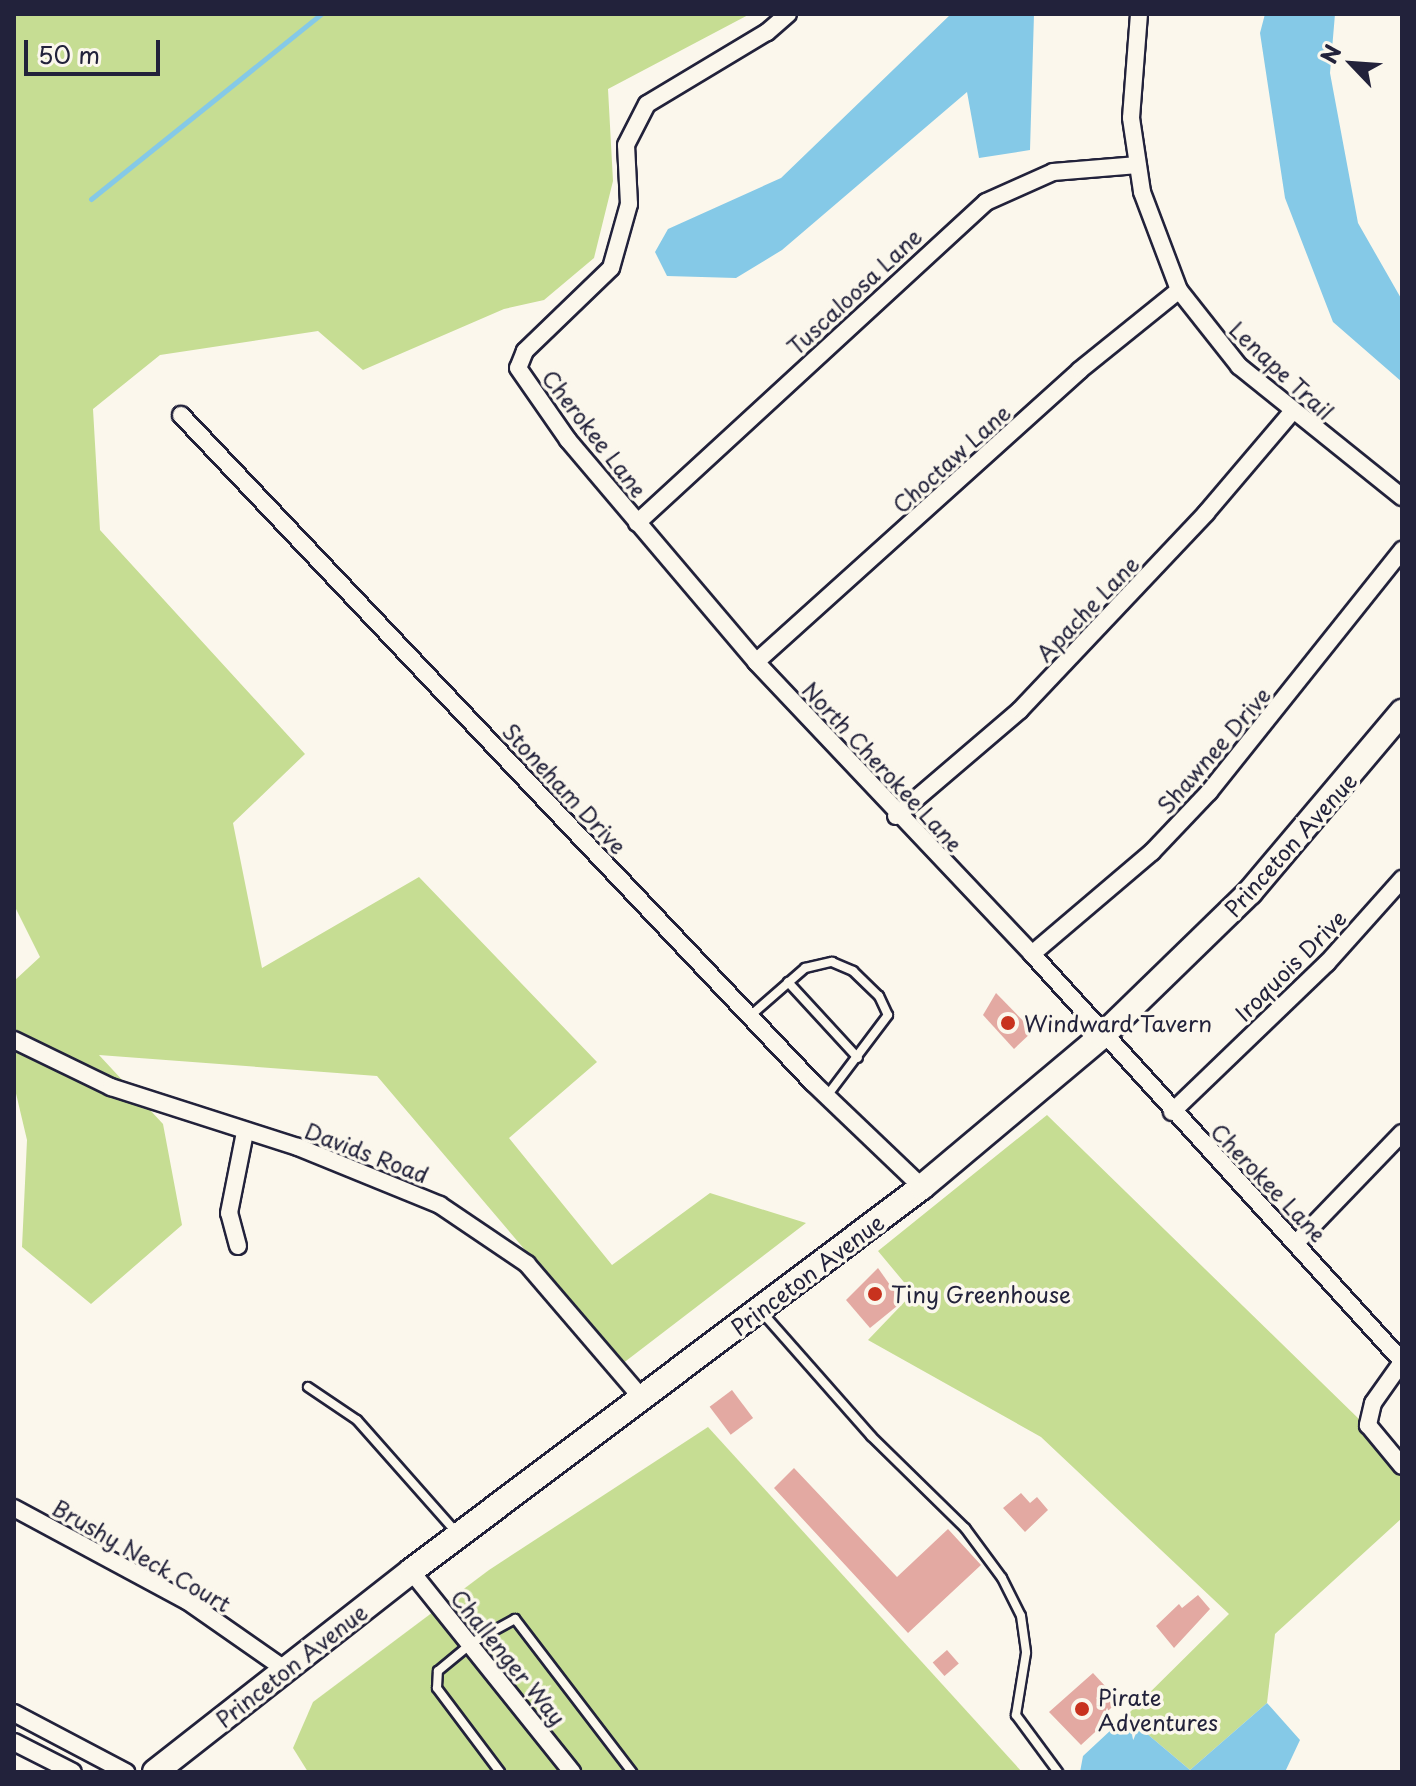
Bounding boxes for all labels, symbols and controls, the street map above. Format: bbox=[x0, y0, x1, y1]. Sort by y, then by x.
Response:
scale bar bbox=[28, 24, 164, 74]
north arrow bbox=[1312, 24, 1392, 104]
text: 50 m bbox=[38, 36, 100, 72]
text: N bbox=[1311, 39, 1348, 69]
street label: Tuscaloosa Lane bbox=[781, 222, 927, 360]
street label: Lenape Trail bbox=[1224, 315, 1340, 425]
street label: Cherokee Lane bbox=[536, 363, 654, 503]
street label: Choctaw Lane bbox=[886, 398, 1016, 518]
street label: Apache Lane bbox=[1030, 549, 1144, 667]
street label: North Cherokee Lane bbox=[796, 675, 970, 857]
street label: Shawnee Drive bbox=[1151, 681, 1275, 819]
street label: Stoneham Drive bbox=[498, 717, 632, 859]
street label: Princeton Avenue bbox=[1219, 768, 1361, 920]
street label: Iroquois Drive bbox=[1229, 904, 1351, 1026]
place label: Windward Tavern bbox=[1024, 1010, 1213, 1036]
marker: Windward Tavern bbox=[999, 1014, 1017, 1032]
street label: Davids Road bbox=[302, 1116, 432, 1188]
street label: Cherokee Lane bbox=[1205, 1116, 1333, 1248]
street label: Princeton Avenue bbox=[726, 1209, 888, 1339]
place label: Tiny Greenhouse bbox=[891, 1281, 1072, 1307]
marker: Tiny Greenhouse bbox=[866, 1285, 884, 1303]
street label: Brushy Neck Court bbox=[47, 1493, 237, 1617]
street label: Challenger Way bbox=[446, 1584, 572, 1730]
street label: Princeton Avenue bbox=[211, 1599, 371, 1731]
place label: Pirate Adventures bbox=[1098, 1683, 1218, 1734]
marker: Pirate Adventures bbox=[1073, 1700, 1091, 1718]

